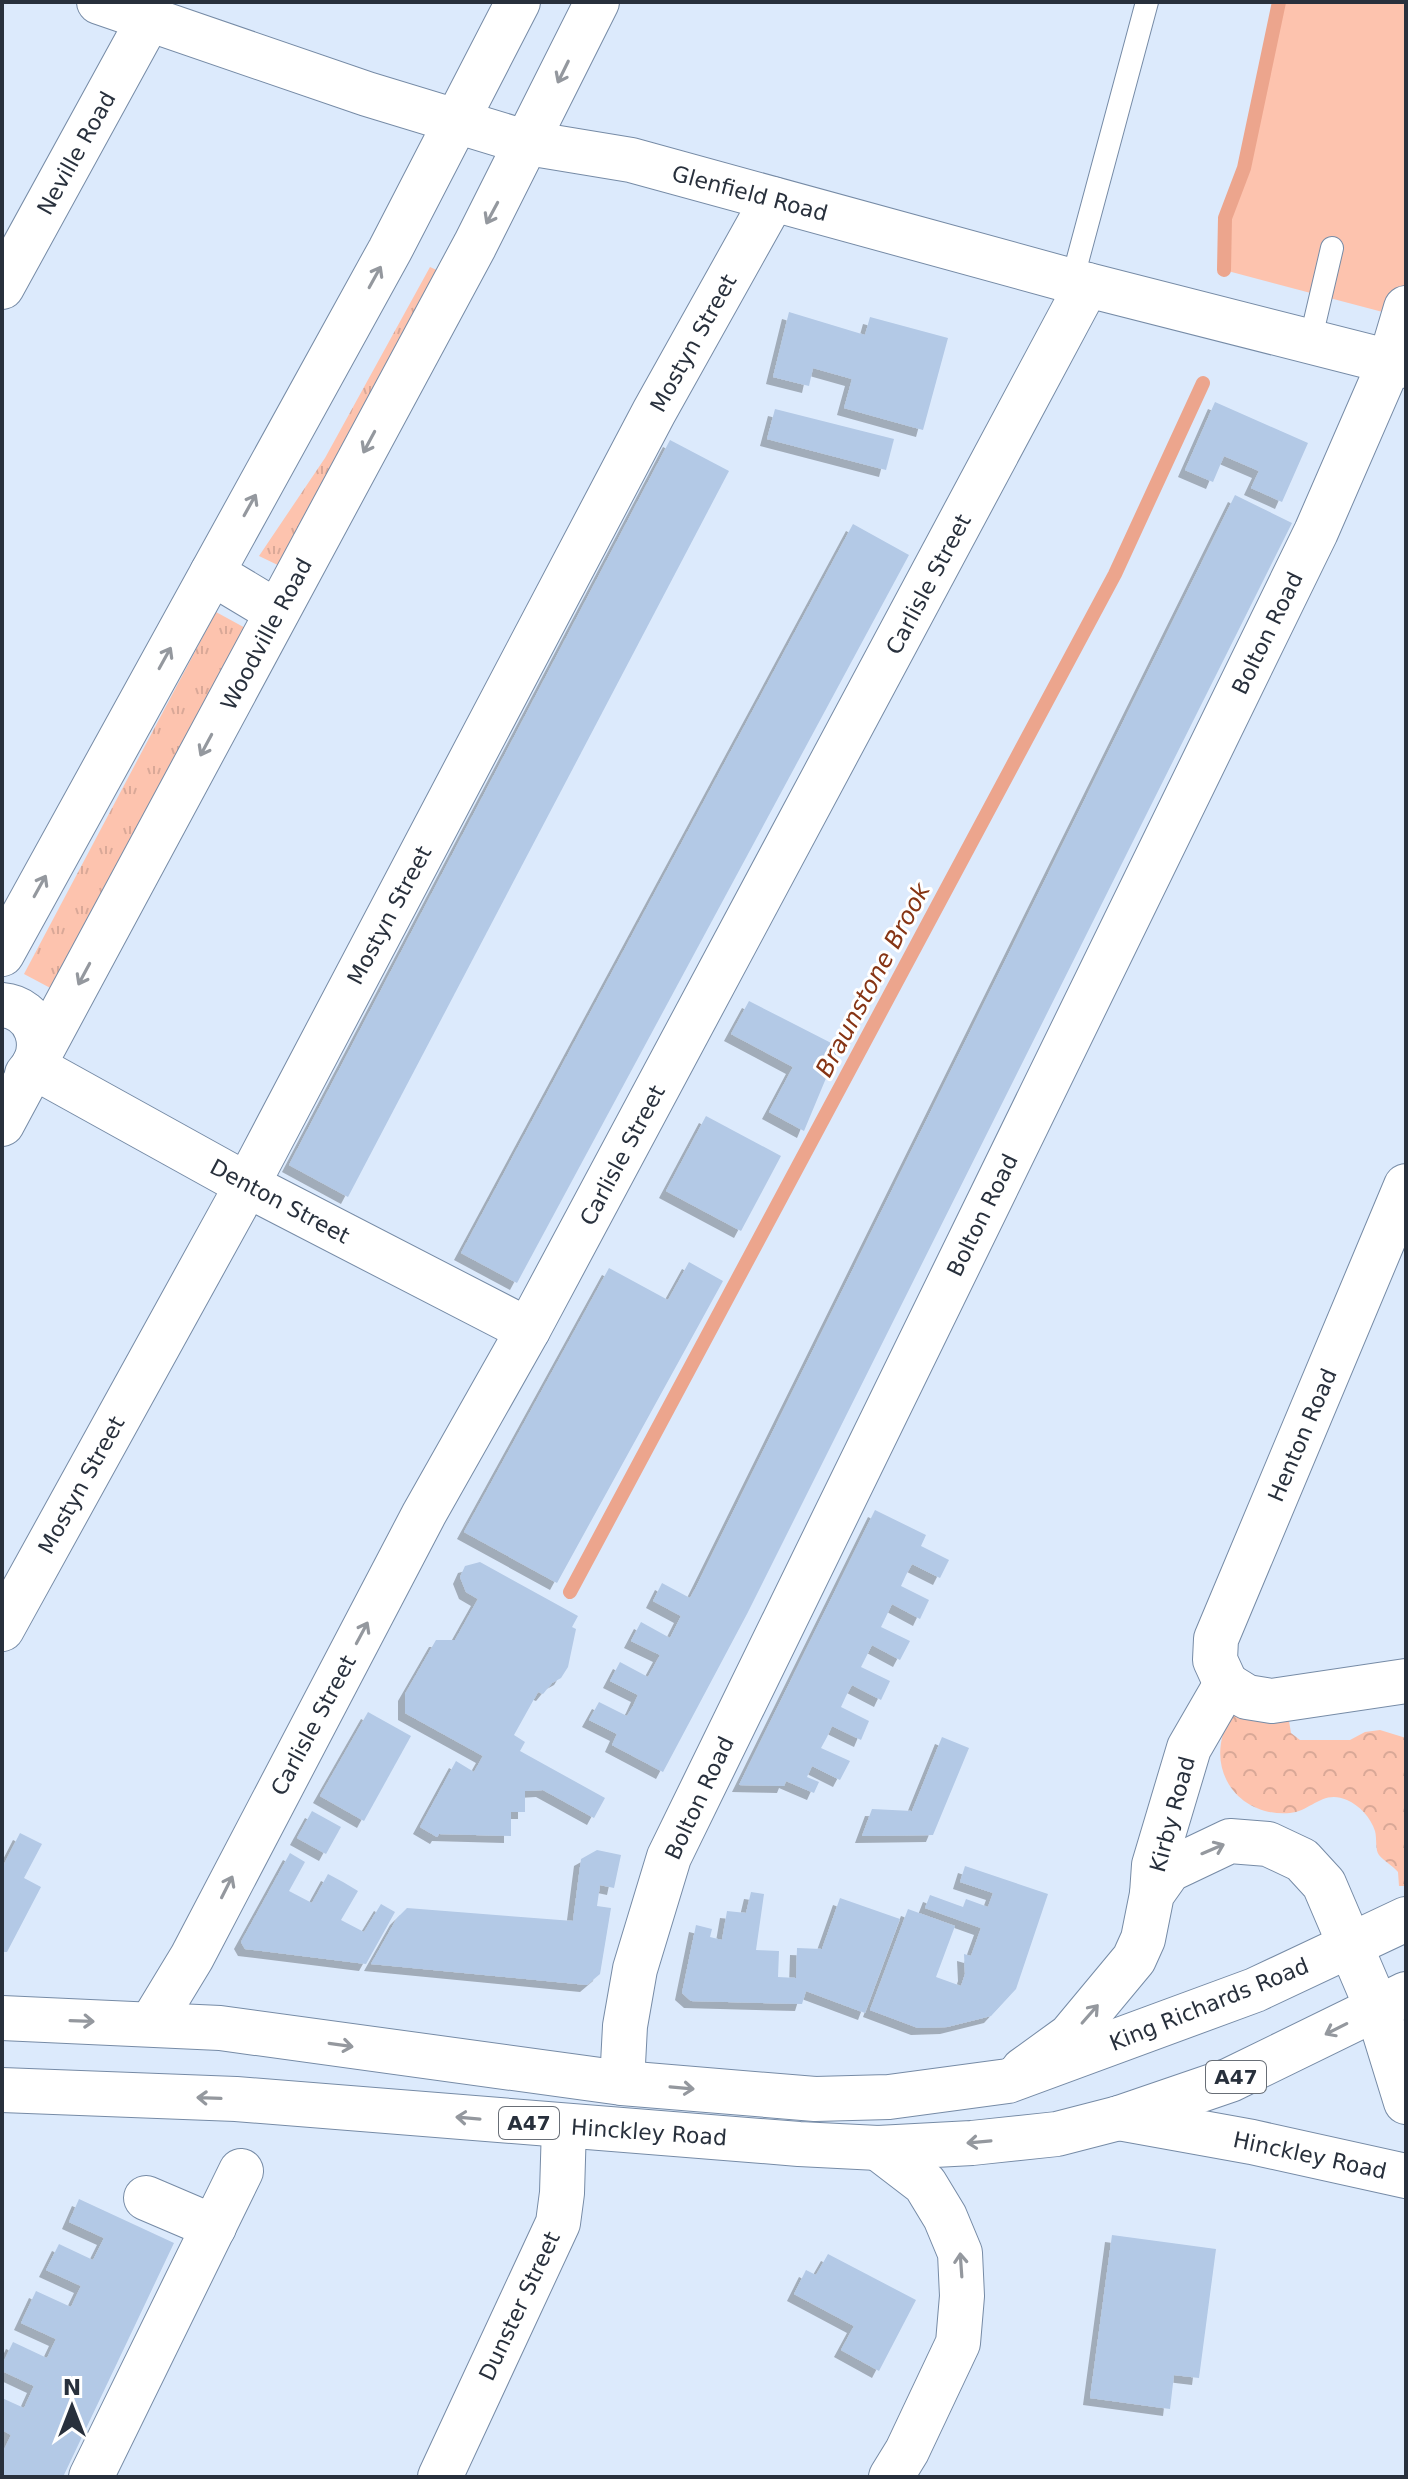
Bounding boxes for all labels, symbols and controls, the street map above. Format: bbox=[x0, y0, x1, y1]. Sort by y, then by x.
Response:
one-way arrow bbox=[555, 59, 570, 83]
street label: Neville Road bbox=[32, 87, 121, 219]
street label: Glenfield Road bbox=[669, 161, 831, 226]
one-way arrow bbox=[483, 200, 499, 224]
one-way arrow bbox=[368, 266, 384, 290]
street label: Mostyn Street bbox=[645, 270, 742, 416]
one-way arrow bbox=[361, 429, 376, 453]
one-way arrow bbox=[242, 494, 258, 517]
street label: Carlisle Street bbox=[881, 510, 976, 659]
street label: Woodville Road bbox=[216, 554, 317, 714]
street label: Bolton Road bbox=[1227, 568, 1308, 698]
one-way arrow bbox=[157, 647, 173, 670]
one-way arrow bbox=[198, 732, 214, 756]
street label: Mostyn Street bbox=[342, 841, 437, 989]
one-way arrow bbox=[32, 875, 48, 898]
water label: Braunstone Brook bbox=[810, 877, 936, 1082]
one-way arrow bbox=[75, 962, 91, 985]
street label: Carlisle Street bbox=[575, 1081, 670, 1230]
street label: Bolton Road bbox=[942, 1150, 1023, 1280]
street label: Denton Street bbox=[206, 1154, 354, 1249]
street label: Henton Road bbox=[1263, 1365, 1342, 1506]
street label: Mostyn Street bbox=[33, 1412, 130, 1558]
one-way arrow bbox=[354, 1621, 370, 1645]
street label: Carlisle Street bbox=[266, 1651, 361, 1800]
street label: Bolton Road bbox=[660, 1733, 739, 1864]
street label: Kirby Road bbox=[1145, 1754, 1200, 1875]
one-way arrow bbox=[1200, 1841, 1224, 1856]
one-way arrow bbox=[220, 1876, 235, 1900]
street label: King Richards Road bbox=[1106, 1953, 1312, 2056]
one-way arrow bbox=[1080, 2004, 1098, 2024]
one-way arrow bbox=[68, 2013, 95, 2028]
one-way arrow bbox=[1325, 2021, 1348, 2037]
one-way arrow bbox=[327, 2037, 354, 2052]
road number: A47 bbox=[1206, 2061, 1266, 2093]
one-way arrow bbox=[668, 2081, 695, 2096]
one-way arrow bbox=[196, 2090, 223, 2105]
road number: A47 bbox=[499, 2107, 559, 2139]
one-way arrow bbox=[455, 2110, 482, 2125]
street label: Hinckley Road bbox=[570, 2115, 728, 2150]
street label: Hinckley Road bbox=[1231, 2127, 1389, 2184]
one-way arrow bbox=[966, 2135, 993, 2150]
street label: Dunster Street bbox=[474, 2227, 565, 2385]
one-way arrow bbox=[953, 2253, 968, 2279]
north arrow bbox=[32, 2367, 112, 2447]
text: N bbox=[63, 2375, 81, 2400]

